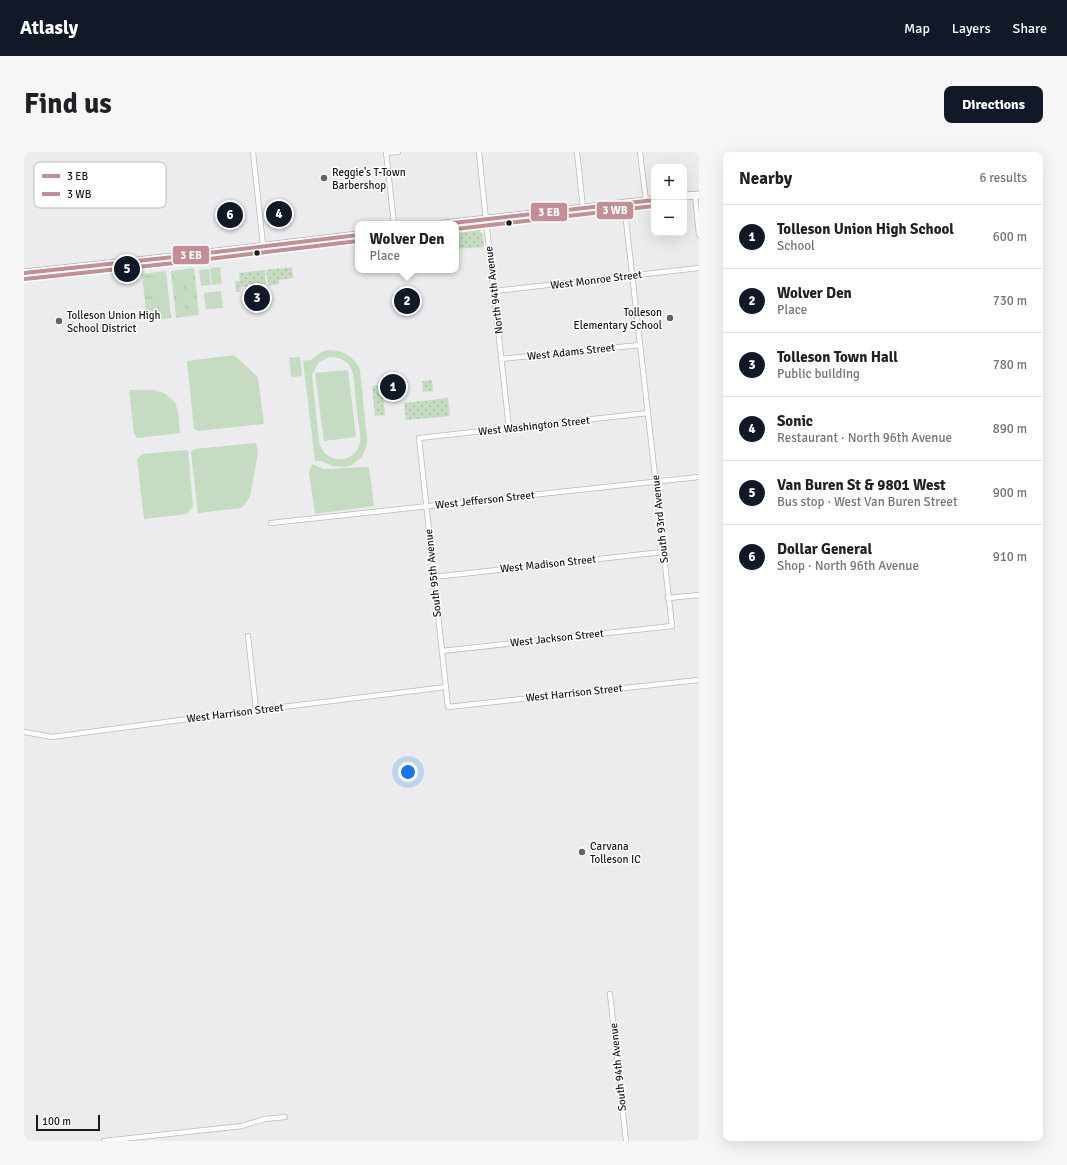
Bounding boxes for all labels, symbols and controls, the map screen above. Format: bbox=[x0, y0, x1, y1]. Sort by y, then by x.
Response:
text: Atlasly bbox=[20, 16, 78, 40]
text: Map bbox=[904, 20, 930, 37]
text: Layers bbox=[952, 20, 991, 37]
text: Share bbox=[1013, 20, 1047, 37]
button: Directions bbox=[944, 86, 1043, 123]
text: Find us bbox=[24, 87, 112, 121]
legend bbox=[34, 162, 166, 208]
map controls bbox=[651, 164, 687, 236]
button: + bbox=[651, 164, 687, 200]
place label: Reggie's T-Town Barbershop bbox=[332, 166, 406, 192]
text: Nearby bbox=[739, 168, 792, 189]
text: 3 EB bbox=[67, 170, 89, 183]
text: 6 results bbox=[979, 170, 1027, 186]
marker: Reggie's T-Town Barbershop bbox=[319, 173, 329, 183]
text: 3 WB bbox=[67, 188, 92, 201]
pin: 4 bbox=[266, 199, 292, 229]
pin: 6 bbox=[217, 200, 243, 230]
button: − bbox=[651, 200, 687, 236]
line badge: 3 WB bbox=[596, 201, 634, 220]
line badge: 3 EB bbox=[530, 202, 568, 222]
text: 3 WB bbox=[602, 204, 628, 217]
text: 3 EB bbox=[538, 206, 560, 219]
unlabelled marker bbox=[504, 218, 514, 228]
text: Tolleson Union High School bbox=[777, 220, 954, 238]
popup bbox=[355, 221, 459, 273]
text: 1 bbox=[748, 229, 756, 245]
text: 600 m bbox=[993, 229, 1027, 245]
text: Wolver Den bbox=[370, 230, 444, 248]
text: School bbox=[777, 238, 815, 254]
line badge: 3 EB bbox=[172, 245, 210, 265]
street label: North 94th Avenue bbox=[482, 245, 506, 335]
unlabelled marker bbox=[252, 248, 262, 258]
text: Place bbox=[370, 248, 400, 264]
text: 3 EB bbox=[180, 249, 202, 262]
pin: 5 bbox=[114, 254, 140, 284]
street label: West Monroe Street bbox=[549, 268, 643, 292]
pin: 3 bbox=[244, 283, 270, 313]
text: Wolver Den bbox=[777, 284, 852, 302]
pin: 2 bbox=[394, 286, 420, 316]
text: 2 bbox=[748, 293, 756, 309]
text: 730 m bbox=[993, 293, 1027, 309]
text: Place bbox=[777, 302, 807, 318]
place label: Tolleson Elementary School bbox=[574, 306, 662, 332]
place label: Tolleson Union High School District bbox=[67, 309, 161, 335]
marker: Tolleson Elementary School bbox=[665, 313, 675, 323]
marker: Tolleson Union High School District bbox=[54, 316, 64, 326]
street label: West Adams Street bbox=[526, 341, 616, 363]
text: Tolleson Town Hall bbox=[777, 348, 898, 366]
text: 3 bbox=[748, 357, 756, 373]
text: 780 m bbox=[993, 357, 1027, 373]
text: Public building bbox=[777, 366, 860, 382]
pin: 1 bbox=[380, 372, 406, 402]
text: Sonic bbox=[777, 412, 813, 430]
street label: West Washington Street bbox=[478, 414, 591, 438]
text: 4 bbox=[748, 421, 756, 437]
text: 890 m bbox=[993, 421, 1027, 437]
text: Restaurant · North 96th Avenue bbox=[777, 430, 952, 446]
street label: South 93rd Avenue bbox=[649, 474, 671, 564]
text: Van Buren St & 9801 West bbox=[777, 476, 946, 494]
text: 5 bbox=[748, 485, 756, 501]
text: 900 m bbox=[993, 485, 1027, 501]
street label: West Jefferson Street bbox=[435, 488, 536, 512]
text: Bus stop · West Van Buren Street bbox=[777, 494, 957, 510]
street label: South 95th Avenue bbox=[422, 528, 444, 618]
text: Dollar General bbox=[777, 540, 872, 558]
text: 6 bbox=[748, 549, 756, 565]
text: 910 m bbox=[993, 549, 1027, 565]
street label: West Madison Street bbox=[499, 552, 597, 575]
text: Shop · North 96th Avenue bbox=[777, 558, 919, 574]
street label: West Jackson Street bbox=[510, 627, 605, 649]
street label: West Harrison Street bbox=[525, 681, 623, 705]
street label: West Harrison Street bbox=[186, 701, 284, 725]
your location bbox=[398, 762, 418, 782]
place label: Carvana Tolleson IC bbox=[590, 840, 641, 866]
marker: Carvana Tolleson IC bbox=[577, 847, 587, 857]
street label: South 94th Avenue bbox=[607, 1022, 629, 1112]
scale bar bbox=[36, 1113, 100, 1132]
text: 100 m bbox=[42, 1115, 71, 1128]

